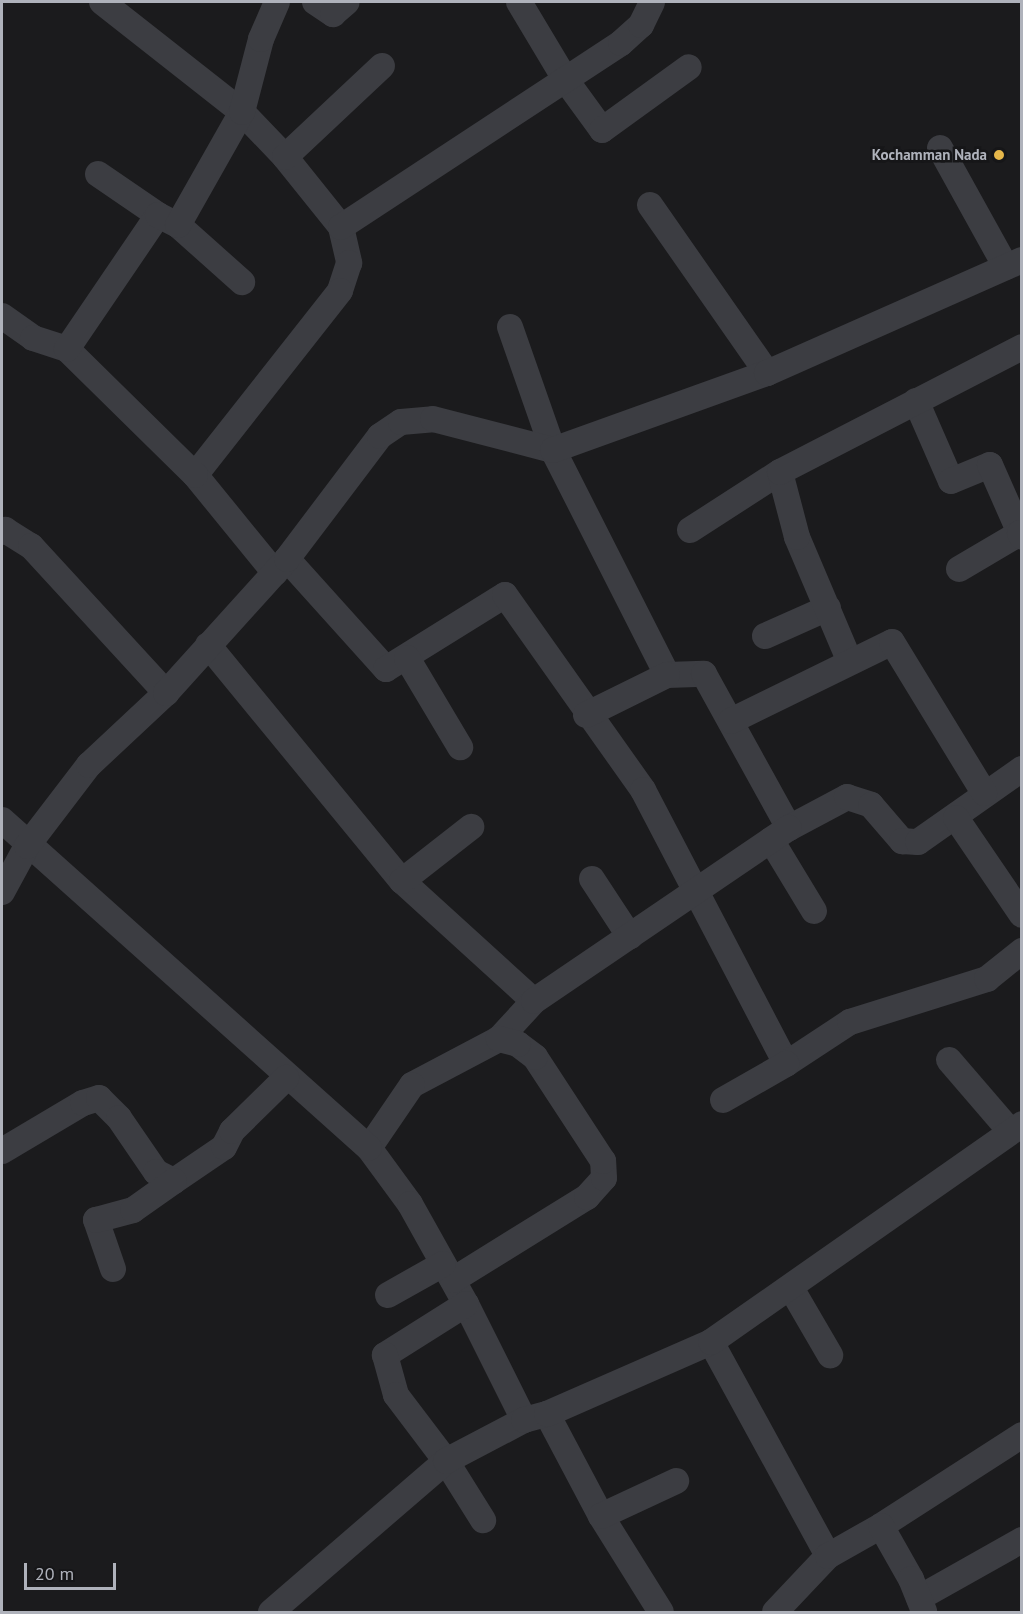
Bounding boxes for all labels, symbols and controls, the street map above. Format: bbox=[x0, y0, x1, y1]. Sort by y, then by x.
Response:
place label: Kochamman Nada bbox=[872, 146, 987, 164]
marker: Kochamman Nada bbox=[992, 148, 1006, 162]
scale bar bbox=[27, 1551, 118, 1589]
text: 20 m bbox=[35, 1562, 74, 1585]

